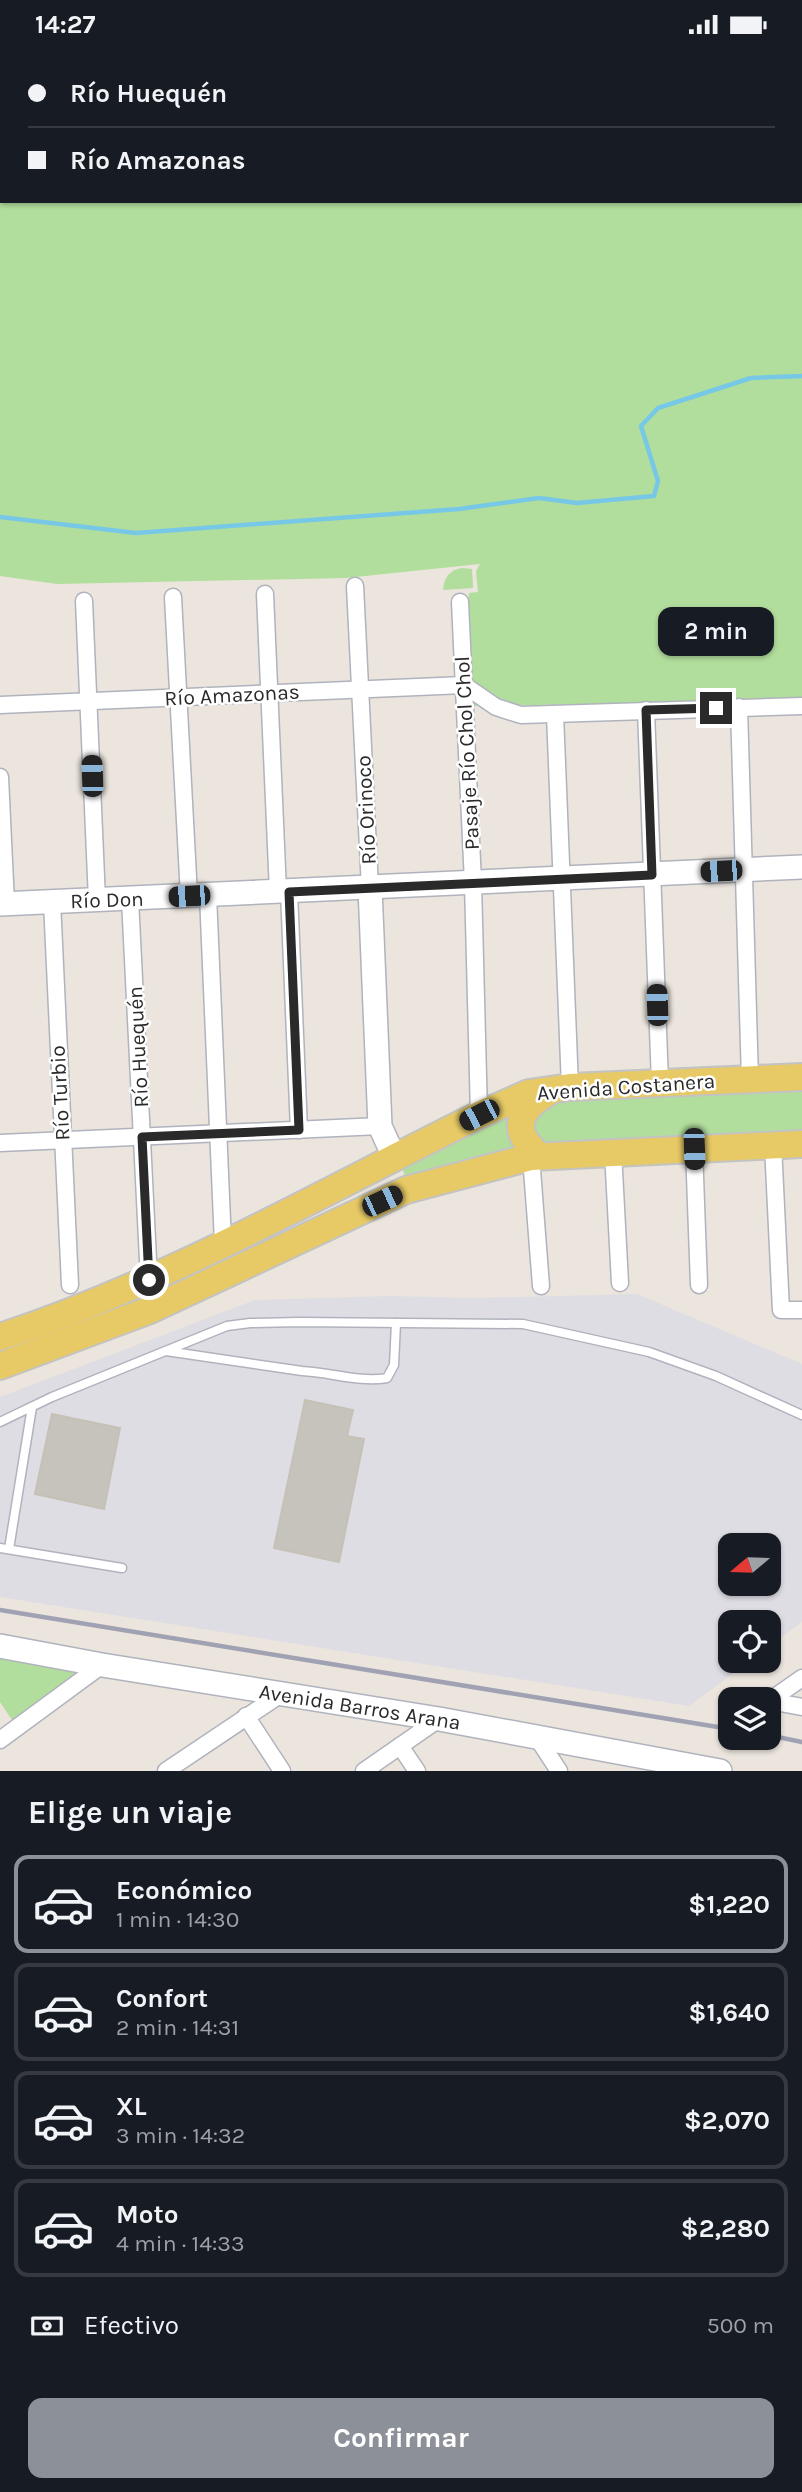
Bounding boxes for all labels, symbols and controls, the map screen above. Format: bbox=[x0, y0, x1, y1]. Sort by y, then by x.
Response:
text: 14:27 bbox=[35, 9, 95, 40]
text: Río Huequén bbox=[70, 78, 227, 109]
text: Río Amazonas bbox=[70, 145, 245, 176]
callout: 2 min bbox=[658, 607, 774, 655]
text: 2 min bbox=[684, 618, 748, 645]
street label: Pasaje Río Chol Chol bbox=[450, 655, 484, 851]
street label: Río Amazonas bbox=[164, 679, 300, 711]
route end bbox=[700, 692, 732, 724]
car bbox=[81, 755, 104, 797]
street label: Río Orinoco bbox=[351, 755, 381, 865]
car bbox=[700, 859, 743, 883]
car bbox=[168, 884, 211, 908]
street label: Río Don bbox=[70, 887, 144, 913]
car bbox=[646, 984, 669, 1026]
street label: Río Huequén bbox=[123, 986, 153, 1108]
street label: Río Turbio bbox=[46, 1045, 74, 1141]
street label: Avenida Costanera bbox=[536, 1069, 716, 1105]
car bbox=[456, 1096, 503, 1134]
car bbox=[683, 1128, 706, 1170]
car bbox=[359, 1183, 406, 1219]
route start bbox=[133, 1264, 165, 1296]
north arrow bbox=[718, 1533, 780, 1596]
map controls bbox=[718, 1533, 781, 1750]
button: locate bbox=[718, 1610, 781, 1673]
street label: Avenida Barros Arana bbox=[258, 1679, 462, 1735]
button: layers bbox=[718, 1687, 781, 1750]
text: Elige un viaje bbox=[28, 1794, 232, 1831]
icon: car bbox=[32, 1873, 95, 1936]
text: Económico bbox=[116, 1875, 252, 1906]
text: $1,220 bbox=[688, 1889, 770, 1920]
text: 1 min · 14:30 bbox=[116, 1906, 239, 1933]
icon: car bbox=[32, 1981, 95, 2044]
text: Confort bbox=[116, 1983, 208, 2014]
text: $1,640 bbox=[689, 1997, 770, 2028]
text: 2 min · 14:31 bbox=[116, 2014, 239, 2041]
icon: car bbox=[32, 2089, 95, 2152]
text: XL bbox=[116, 2091, 147, 2122]
text: $2,070 bbox=[684, 2105, 770, 2136]
text: 3 min · 14:32 bbox=[116, 2122, 245, 2149]
icon: car bbox=[32, 2197, 95, 2260]
text: Moto bbox=[116, 2199, 178, 2230]
text: $2,280 bbox=[681, 2213, 770, 2244]
text: 4 min · 14:33 bbox=[116, 2230, 245, 2257]
icon: cash bbox=[28, 2307, 66, 2345]
text: Efectivo bbox=[84, 2310, 179, 2341]
text: 500 m bbox=[707, 2312, 774, 2339]
button: Confirmar bbox=[28, 2398, 774, 2478]

